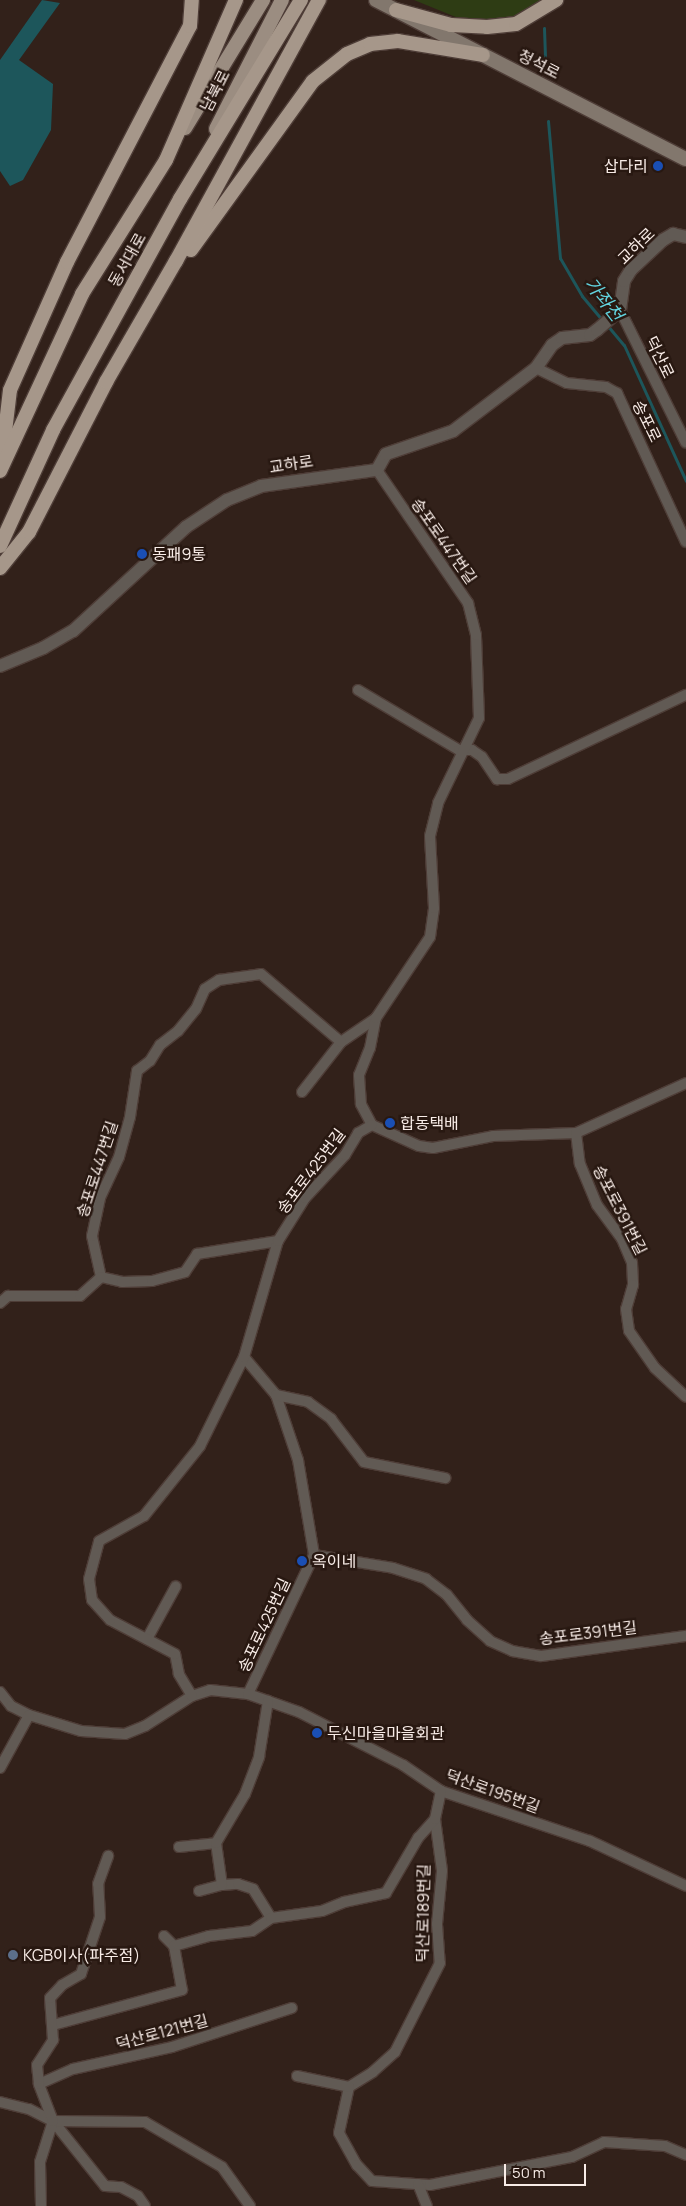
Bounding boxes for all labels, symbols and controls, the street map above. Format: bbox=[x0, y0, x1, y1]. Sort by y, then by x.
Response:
street label: 청석로 bbox=[515, 45, 563, 83]
street label: 남북로 bbox=[196, 67, 234, 115]
place label: 삽다리 bbox=[604, 156, 648, 176]
marker: 삽다리 bbox=[652, 160, 664, 172]
street label: 교하로 bbox=[613, 224, 659, 268]
street label: 동서대로 bbox=[104, 230, 150, 290]
water label: 가좌천 bbox=[580, 273, 628, 325]
street label: 덕산로 bbox=[642, 333, 678, 381]
street label: 송포로 bbox=[629, 397, 665, 445]
street label: 교하로 bbox=[268, 451, 314, 477]
street label: 송포로447번길 bbox=[407, 494, 481, 588]
place label: 동패9통 bbox=[152, 544, 206, 564]
marker: 동패9통 bbox=[136, 548, 148, 560]
place label: 합동택배 bbox=[400, 1113, 459, 1133]
marker: 합동택배 bbox=[384, 1117, 396, 1129]
street label: 송포로447번길 bbox=[72, 1118, 122, 1220]
street label: 송포로425번길 bbox=[273, 1125, 349, 1217]
street label: 송포로391번길 bbox=[589, 1162, 651, 1258]
place label: 옥이네 bbox=[312, 1551, 356, 1571]
marker: 옥이네 bbox=[296, 1555, 308, 1567]
street label: 송포로425번길 bbox=[234, 1575, 294, 1675]
street label: 송포로391번길 bbox=[538, 1617, 638, 1649]
place label: 두신마을마을회관 bbox=[327, 1723, 445, 1743]
marker: 두신마을마을회관 bbox=[311, 1727, 323, 1739]
street label: 덕산로195번길 bbox=[443, 1765, 543, 1817]
street label: 덕산로189번길 bbox=[413, 1863, 433, 1963]
place label: KGB이사(파주점) bbox=[23, 1945, 140, 1965]
marker: KGB이사(파주점) bbox=[7, 1949, 19, 1961]
street label: 덕산로121번길 bbox=[114, 2010, 210, 2054]
scale bar bbox=[506, 2154, 588, 2186]
text: 50 m bbox=[512, 2162, 546, 2183]

